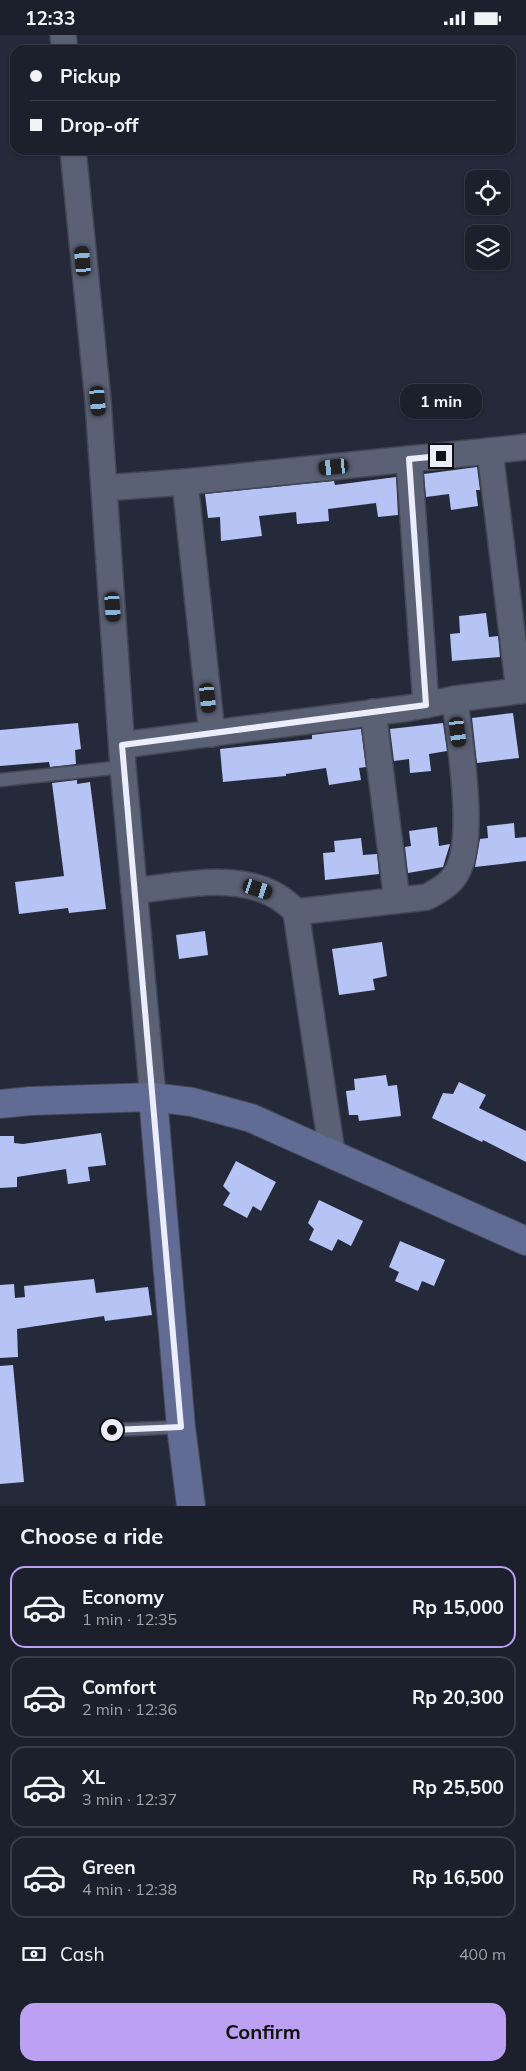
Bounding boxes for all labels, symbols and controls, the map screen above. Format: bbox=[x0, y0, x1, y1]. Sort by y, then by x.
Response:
text: 12:33 bbox=[25, 6, 75, 30]
text: Pickup bbox=[60, 64, 121, 88]
text: Drop-off bbox=[60, 113, 138, 137]
map controls bbox=[465, 170, 510, 270]
button: locate bbox=[465, 170, 510, 215]
button: layers bbox=[465, 225, 510, 270]
car bbox=[74, 245, 91, 277]
callout: 1 min bbox=[400, 383, 482, 419]
car bbox=[89, 385, 106, 417]
text: 1 min bbox=[420, 391, 462, 411]
route end bbox=[430, 445, 452, 467]
car bbox=[318, 458, 349, 476]
car bbox=[104, 592, 121, 622]
car bbox=[198, 682, 217, 714]
car bbox=[448, 716, 467, 748]
car bbox=[241, 877, 274, 901]
route start bbox=[101, 1419, 123, 1441]
text: Choose a ride bbox=[20, 1522, 163, 1550]
icon: car bbox=[22, 1585, 67, 1630]
text: Economy bbox=[82, 1585, 164, 1609]
text: Rp 15,000 bbox=[412, 1595, 504, 1619]
text: 1 min · 12:35 bbox=[82, 1609, 177, 1629]
icon: car bbox=[22, 1675, 67, 1720]
text: Comfort bbox=[82, 1675, 156, 1699]
text: Rp 20,300 bbox=[412, 1685, 504, 1709]
text: 2 min · 12:36 bbox=[82, 1699, 177, 1719]
icon: car bbox=[22, 1765, 67, 1810]
text: XL bbox=[82, 1765, 105, 1789]
text: Rp 25,500 bbox=[412, 1775, 504, 1799]
text: 3 min · 12:37 bbox=[82, 1789, 177, 1809]
icon: car bbox=[22, 1855, 67, 1900]
text: Green bbox=[82, 1855, 136, 1879]
text: Rp 16,500 bbox=[412, 1865, 504, 1889]
text: 4 min · 12:38 bbox=[82, 1879, 177, 1899]
icon: cash bbox=[20, 1940, 48, 1968]
text: Cash bbox=[60, 1942, 105, 1966]
text: 400 m bbox=[459, 1944, 506, 1964]
button: Confirm bbox=[20, 2003, 506, 2061]

